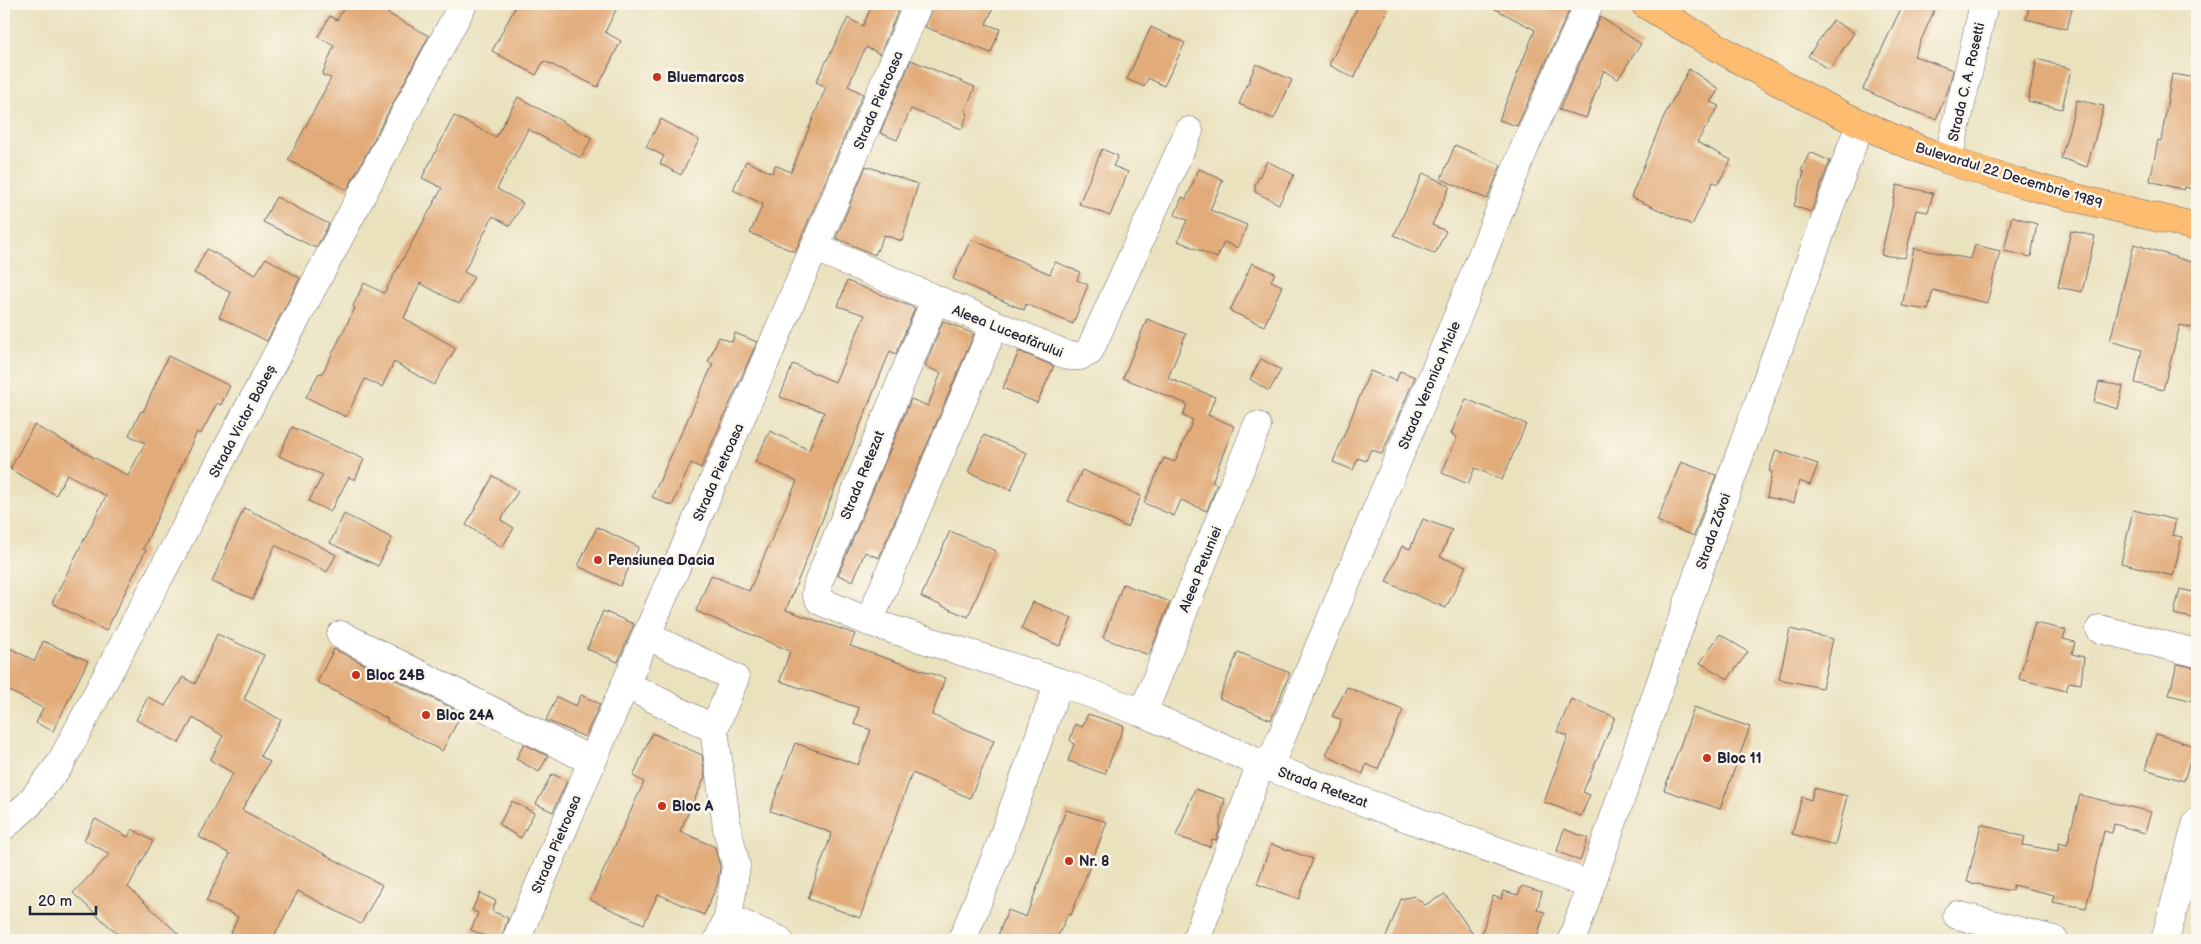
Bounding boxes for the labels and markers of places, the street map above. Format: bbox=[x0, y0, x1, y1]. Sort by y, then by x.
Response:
place label: Bluemarcos bbox=[667, 69, 744, 86]
marker: Bluemarcos bbox=[651, 71, 663, 83]
place label: Pensiunea Dacia bbox=[608, 552, 715, 569]
marker: Pensiunea Dacia bbox=[592, 554, 604, 566]
place label: Bloc 24B bbox=[366, 667, 425, 684]
marker: Bloc 24B bbox=[350, 669, 362, 681]
place label: Bloc 24A bbox=[436, 707, 494, 724]
marker: Bloc 24A bbox=[420, 709, 432, 721]
place label: Bloc 11 bbox=[1717, 750, 1762, 767]
marker: Bloc 11 bbox=[1701, 752, 1713, 764]
place label: Bloc A bbox=[672, 798, 714, 815]
marker: Bloc A bbox=[656, 800, 668, 812]
place label: Nr. 8 bbox=[1079, 853, 1109, 870]
marker: Nr. 8 bbox=[1063, 855, 1075, 867]

